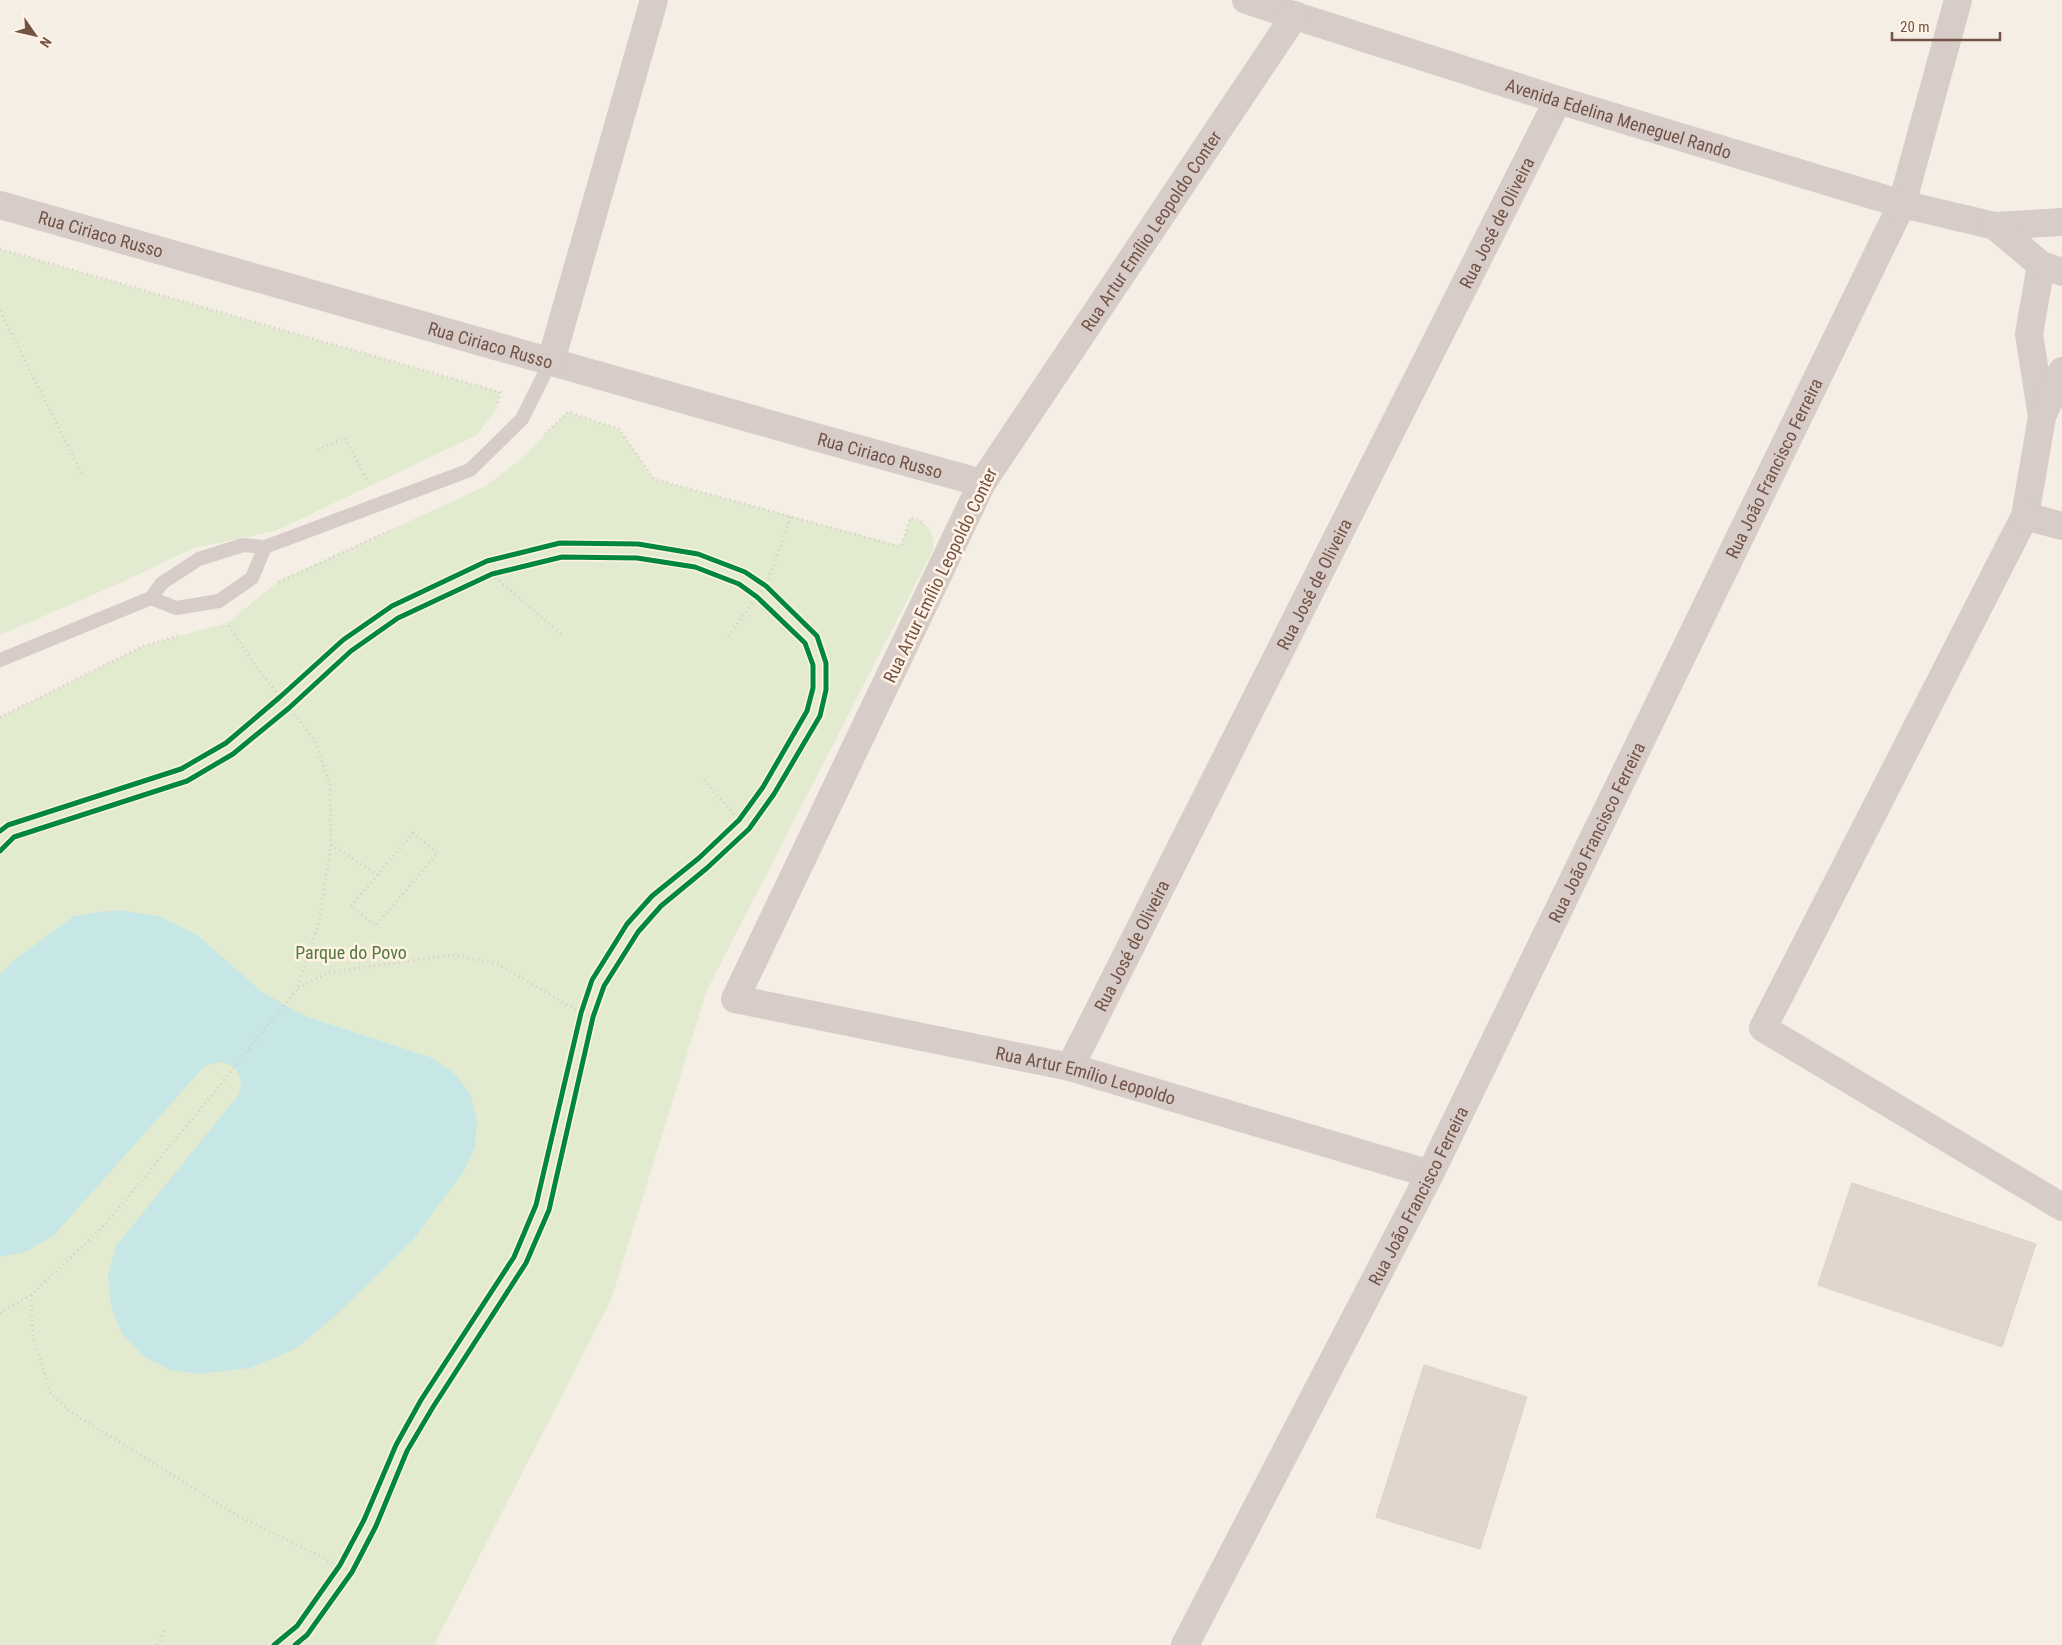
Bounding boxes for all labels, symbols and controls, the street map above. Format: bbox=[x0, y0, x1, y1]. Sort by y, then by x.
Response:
north arrow bbox=[10, 10, 60, 60]
scale bar bbox=[1892, 10, 2000, 42]
text: 20 m bbox=[1900, 18, 1930, 36]
text: N bbox=[37, 34, 55, 50]
street label: Avenida Edelina Meneguel Rando bbox=[1503, 73, 1734, 162]
street label: Rua Artur Emílio Leopoldo Conter bbox=[1076, 126, 1225, 335]
street label: Rua José de Oliveira bbox=[1454, 153, 1538, 292]
street label: Rua Ciriaco Russo bbox=[36, 206, 166, 261]
street label: Rua Ciriaco Russo bbox=[426, 317, 555, 372]
street label: Rua João Francisco Ferreira bbox=[1721, 375, 1826, 562]
street label: Rua Ciriaco Russo bbox=[815, 428, 945, 482]
street label: Rua Artur Emílio Leopoldo Conter bbox=[879, 464, 1001, 686]
street label: Rua José de Oliveira bbox=[1272, 515, 1356, 653]
street label: Rua João Francisco Ferreira bbox=[1544, 739, 1649, 926]
street label: Rua José de Oliveira bbox=[1089, 877, 1173, 1015]
park label: Parque do Povo bbox=[295, 942, 407, 963]
street label: Rua Artur Emílio Leopoldo bbox=[994, 1042, 1178, 1108]
street label: Rua João Francisco Ferreira bbox=[1364, 1103, 1472, 1289]

